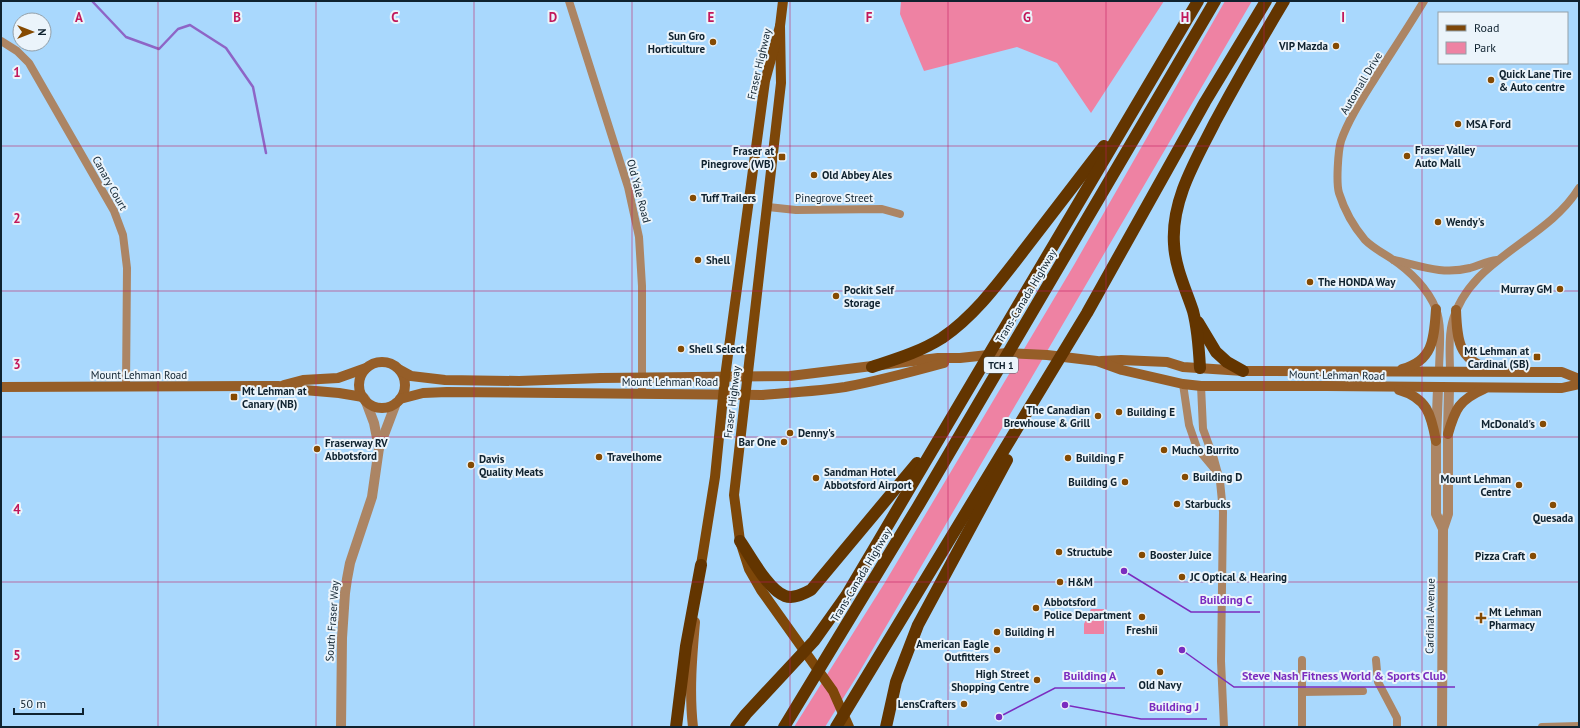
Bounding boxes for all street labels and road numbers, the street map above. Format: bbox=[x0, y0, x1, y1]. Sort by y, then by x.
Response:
street label: Fraser Highway bbox=[744, 26, 774, 101]
street label: Automall Drive bbox=[1337, 49, 1385, 117]
street label: Canary Court bbox=[89, 153, 131, 213]
street label: Old Yale Road bbox=[624, 158, 654, 224]
street label: Pinegrove Street bbox=[795, 191, 873, 205]
street label: Trans-Canada Highway bbox=[992, 246, 1060, 345]
road number: TCH 1 bbox=[984, 357, 1018, 373]
street label: Fraser Highway bbox=[721, 364, 743, 439]
street label: Mount Lehman Road bbox=[1289, 367, 1385, 383]
street label: Mount Lehman Road bbox=[91, 368, 187, 382]
street label: Mount Lehman Road bbox=[622, 375, 718, 389]
street label: Trans-Canada Highway bbox=[827, 525, 895, 624]
street label: Cardinal Avenue bbox=[1422, 578, 1438, 654]
street label: South Fraser Way bbox=[322, 579, 342, 662]

